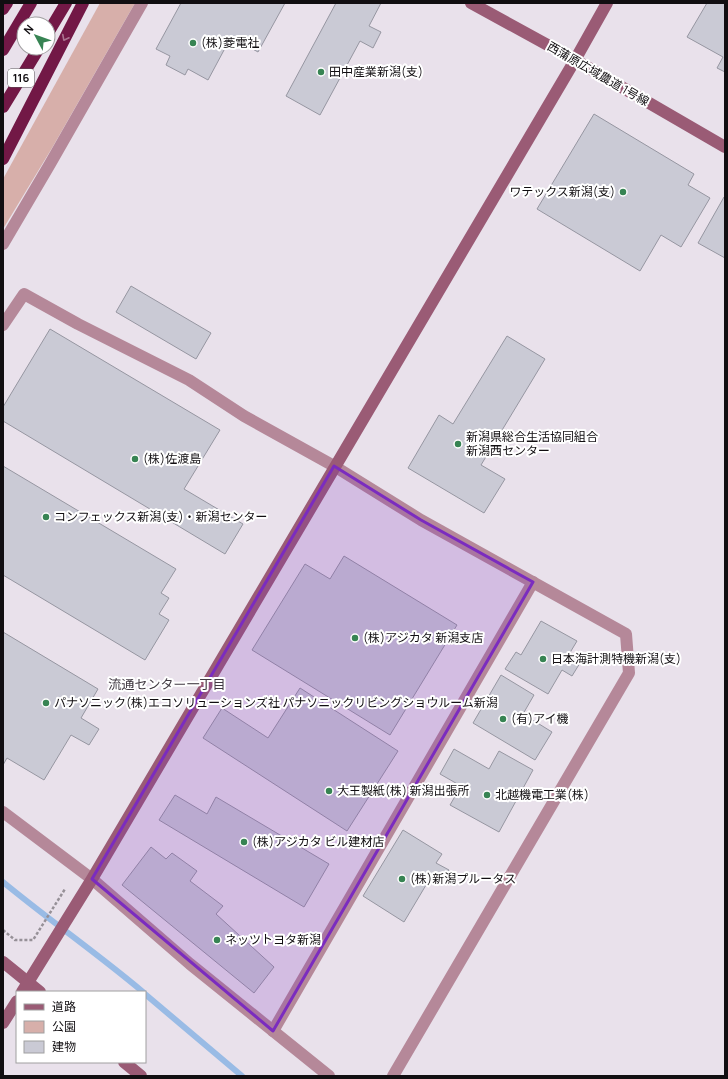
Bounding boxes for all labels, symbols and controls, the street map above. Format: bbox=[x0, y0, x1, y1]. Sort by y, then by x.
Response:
north arrow bbox=[16, 16, 56, 56]
text: N bbox=[20, 21, 36, 37]
one-way arrow bbox=[62, 34, 70, 41]
place label: (株)菱電社 bbox=[201, 34, 259, 51]
street label: 西蒲原広域農道 1号線 bbox=[544, 37, 652, 110]
marker: (株)菱電社 bbox=[188, 38, 198, 48]
place label: 田中産業新潟(支) bbox=[329, 63, 423, 80]
marker: 田中産業新潟(支) bbox=[316, 67, 326, 77]
road number: 116 bbox=[8, 69, 34, 87]
place label: ワテックス新潟(支) bbox=[509, 183, 615, 200]
marker: ワテックス新潟(支) bbox=[618, 187, 628, 197]
place label: 新潟県総合生活協同組合 新潟西センター bbox=[466, 428, 598, 459]
marker: 新潟県総合生活協同組合 新潟西センター bbox=[453, 439, 463, 449]
place label: (株)佐渡島 bbox=[143, 450, 201, 467]
marker: (株)佐渡島 bbox=[130, 454, 140, 464]
place label: コンフェックス新潟(支)・新潟センター bbox=[54, 508, 268, 525]
marker: コンフェックス新潟(支)・新潟センター bbox=[41, 512, 51, 522]
place label: (株)アジカタ 新潟支店 bbox=[363, 629, 483, 646]
marker: (株)アジカタ 新潟支店 bbox=[350, 633, 360, 643]
place label: 日本海計測特機新潟(支) bbox=[551, 650, 681, 667]
marker: 日本海計測特機新潟(支) bbox=[538, 654, 548, 664]
district label: 流通センター一丁目 bbox=[108, 675, 226, 693]
place label: パナソニック(株)エコソリューションズ社 パナソニックリビングショウルーム新潟 bbox=[54, 694, 498, 711]
marker: パナソニック(株)エコソリューションズ社 パナソニックリビングショウルーム新潟 bbox=[41, 698, 51, 708]
place label: (有)アイ機 bbox=[511, 710, 569, 727]
marker: (有)アイ機 bbox=[498, 714, 508, 724]
place label: 大王製紙(株) 新潟出張所 bbox=[337, 782, 470, 799]
marker: 大王製紙(株) 新潟出張所 bbox=[324, 786, 334, 796]
place label: 北越機電工業(株) bbox=[495, 786, 589, 803]
marker: 北越機電工業(株) bbox=[482, 790, 492, 800]
place label: (株)アジカタ ビル建材店 bbox=[252, 833, 384, 850]
marker: (株)アジカタ ビル建材店 bbox=[239, 837, 249, 847]
place label: (株)新潟プルータス bbox=[410, 870, 516, 887]
marker: (株)新潟プルータス bbox=[397, 874, 407, 884]
place label: ネッツトヨタ新潟 bbox=[225, 931, 321, 948]
marker: ネッツトヨタ新潟 bbox=[212, 935, 222, 945]
legend bbox=[16, 991, 146, 1063]
text: 道路 bbox=[52, 998, 76, 1015]
text: 公園 bbox=[52, 1018, 76, 1035]
text: 建物 bbox=[52, 1038, 76, 1055]

